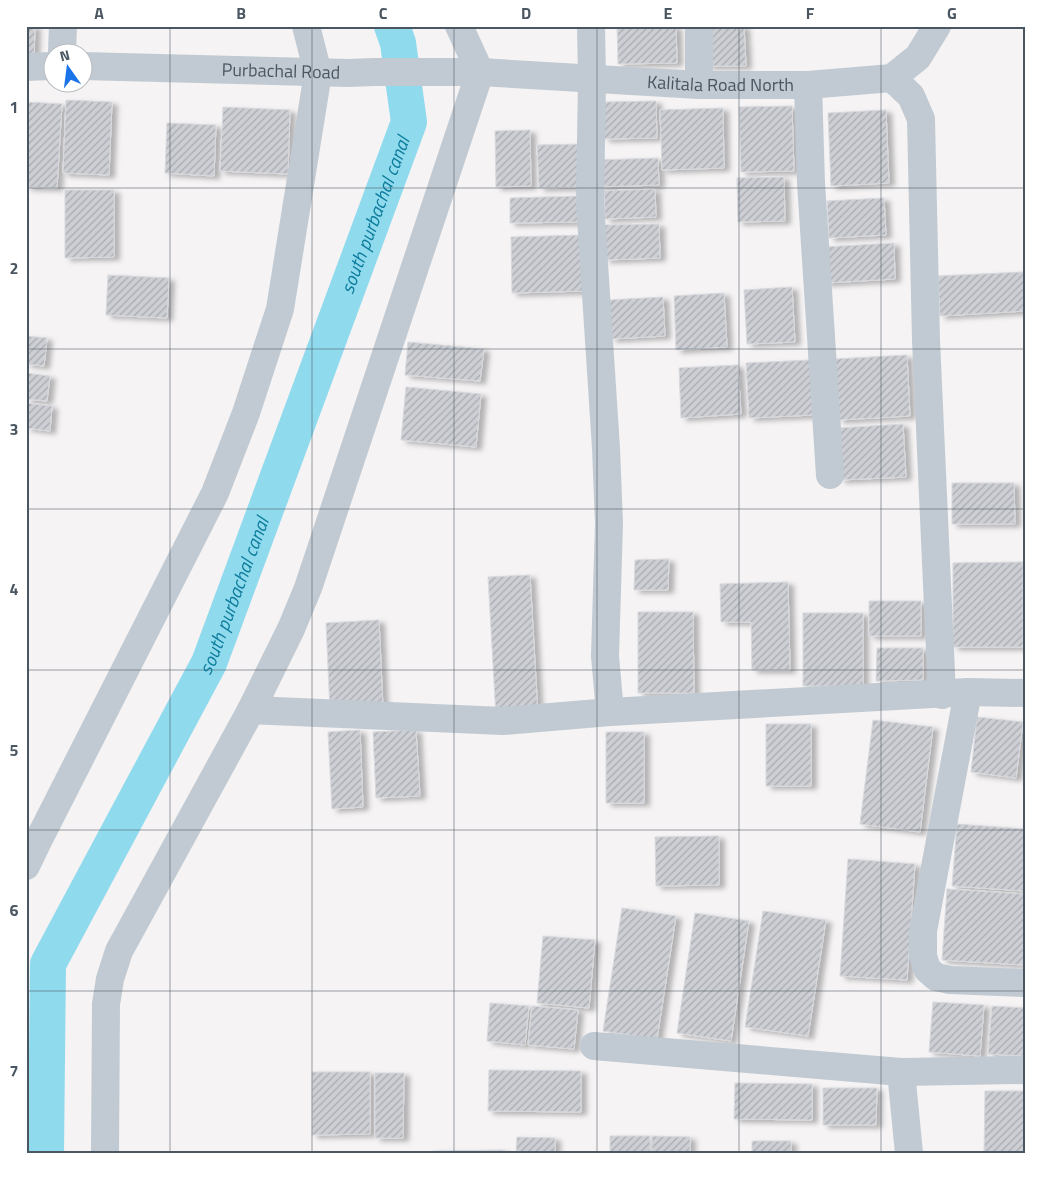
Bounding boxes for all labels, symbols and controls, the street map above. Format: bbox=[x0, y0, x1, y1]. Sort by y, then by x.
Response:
text: A bbox=[94, 1, 104, 25]
text: B bbox=[236, 1, 246, 25]
text: C bbox=[379, 1, 388, 25]
text: D bbox=[521, 1, 531, 25]
text: E bbox=[664, 1, 673, 25]
text: F bbox=[806, 1, 815, 25]
text: G bbox=[947, 1, 957, 25]
north arrow bbox=[42, 42, 92, 92]
text: N bbox=[57, 44, 72, 66]
street label: Purbachal Road bbox=[221, 56, 341, 86]
street label: Kalitala Road North bbox=[646, 68, 794, 98]
text: 1 bbox=[10, 95, 18, 119]
water label: south purbachal canal bbox=[332, 130, 417, 298]
text: 2 bbox=[10, 256, 18, 280]
text: 3 bbox=[10, 417, 18, 441]
water label: south purbachal canal bbox=[190, 511, 276, 680]
text: 4 bbox=[10, 577, 19, 601]
text: 5 bbox=[10, 738, 19, 762]
text: 6 bbox=[10, 898, 19, 922]
text: 7 bbox=[10, 1059, 18, 1083]

